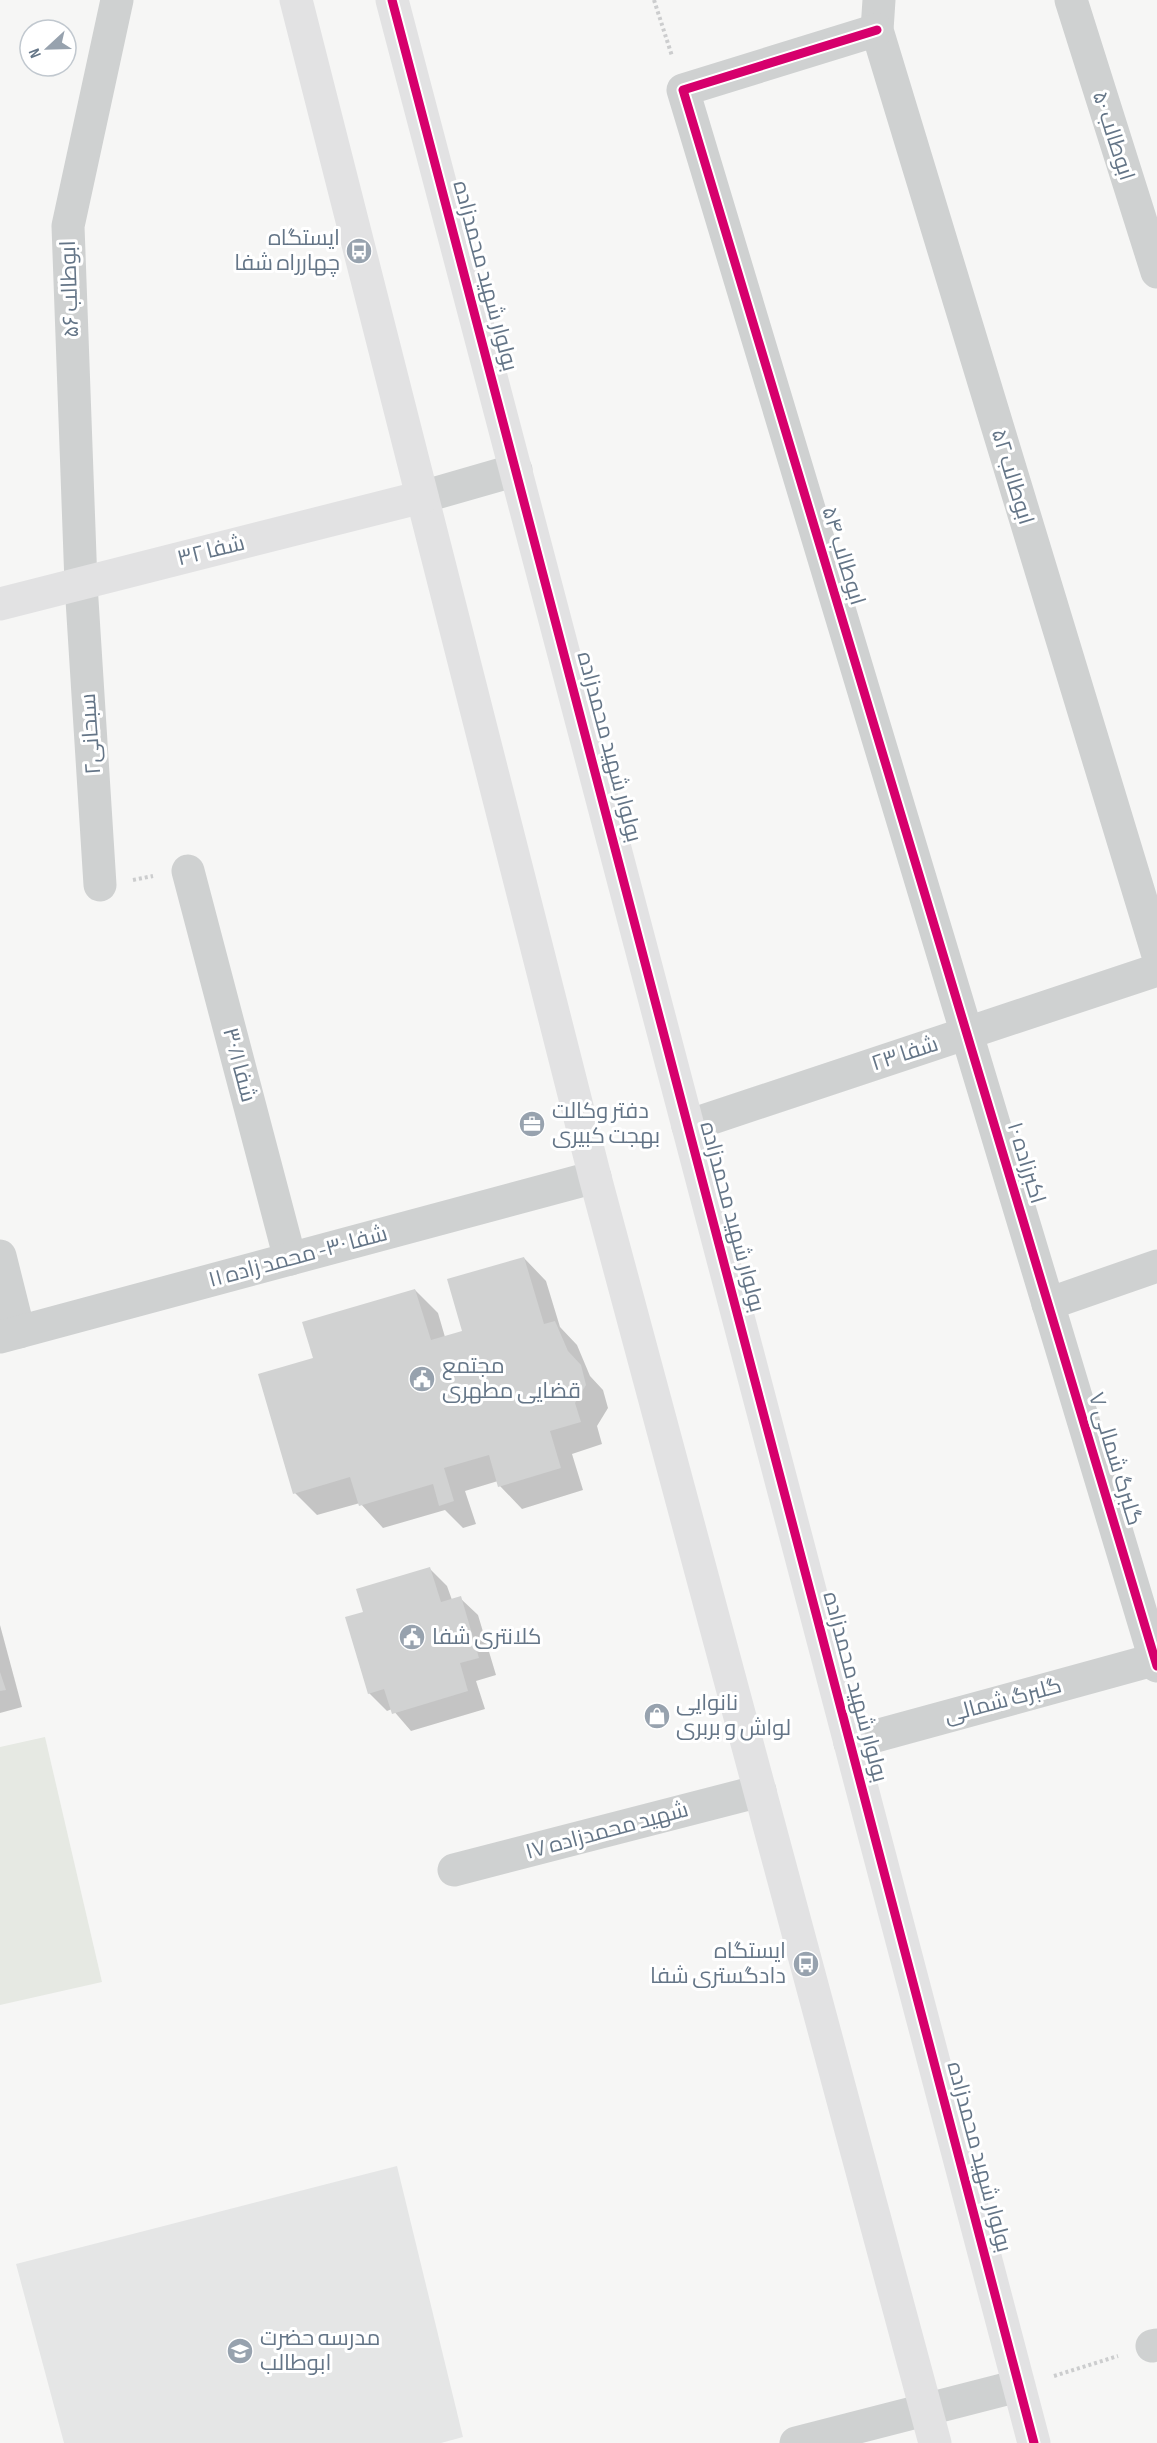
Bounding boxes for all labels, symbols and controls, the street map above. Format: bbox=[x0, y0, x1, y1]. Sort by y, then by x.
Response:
north arrow bbox=[18, 18, 78, 78]
text: N bbox=[25, 46, 46, 61]
street label: ابوطالب ۵۰ bbox=[1086, 88, 1140, 184]
street label: بولوار شهید محمدزاده bbox=[447, 178, 523, 374]
place label: ایستگاه چهارراه شفا bbox=[234, 225, 340, 277]
bus stop icon: ایستگاه چهارراه شفا bbox=[344, 236, 374, 266]
street label: ابوطالب ۵۶ bbox=[55, 240, 85, 338]
street label: ابوطالب ۵۲ bbox=[985, 426, 1039, 528]
street label: ابوطالب ۵۴ bbox=[815, 504, 871, 608]
street label: شفا ۳۲ bbox=[174, 530, 248, 572]
street label: بولوار شهید محمدزاده bbox=[571, 649, 647, 845]
street label: سبحانی۲ bbox=[75, 692, 107, 776]
street label: شفا ۳۰/۱ bbox=[216, 1025, 262, 1105]
street label: شفا ۲۳ bbox=[868, 1031, 942, 1077]
place label: دفتر وکالت بهجت کبیری bbox=[552, 1098, 660, 1150]
office icon: دفتر وکالت بهجت کبیری bbox=[517, 1109, 547, 1139]
street label: بولوار شهید محمدزاده bbox=[694, 1119, 770, 1315]
street label: اکبرزاده ۱۰ bbox=[1001, 1119, 1051, 1207]
street label: شفا ۳۰- محمد زاده ۱۱ bbox=[206, 1220, 390, 1294]
place label: مجتمع قضایی مطهری bbox=[442, 1353, 581, 1405]
public building icon: مجتمع قضایی مطهری bbox=[407, 1364, 437, 1394]
street label: گلبرگ شمالی ۷ bbox=[1082, 1389, 1148, 1529]
street label: بولوار شهید محمدزاده bbox=[817, 1589, 893, 1785]
public building icon: کلانتری شفا bbox=[397, 1622, 427, 1652]
place label: کلانتری شفا bbox=[432, 1624, 541, 1651]
street label: گلبرگ شمالی bbox=[941, 1672, 1065, 1730]
place label: نانوایی لواش و بربری bbox=[676, 1690, 791, 1742]
shop icon: نانوایی لواش و بربری bbox=[642, 1701, 672, 1731]
street label: شهید محمدزاده ۱۷ bbox=[523, 1796, 691, 1866]
place label: ایستگاه دادگستری شفا bbox=[650, 1938, 786, 1990]
bus stop icon: ایستگاه دادگستری شفا bbox=[791, 1949, 821, 1979]
street label: بولوار شهید محمدزاده bbox=[941, 2059, 1017, 2255]
place label: مدرسه حضرت ابوطالب bbox=[260, 2325, 380, 2377]
school or university icon: مدرسه حضرت ابوطالب bbox=[225, 2336, 255, 2366]

